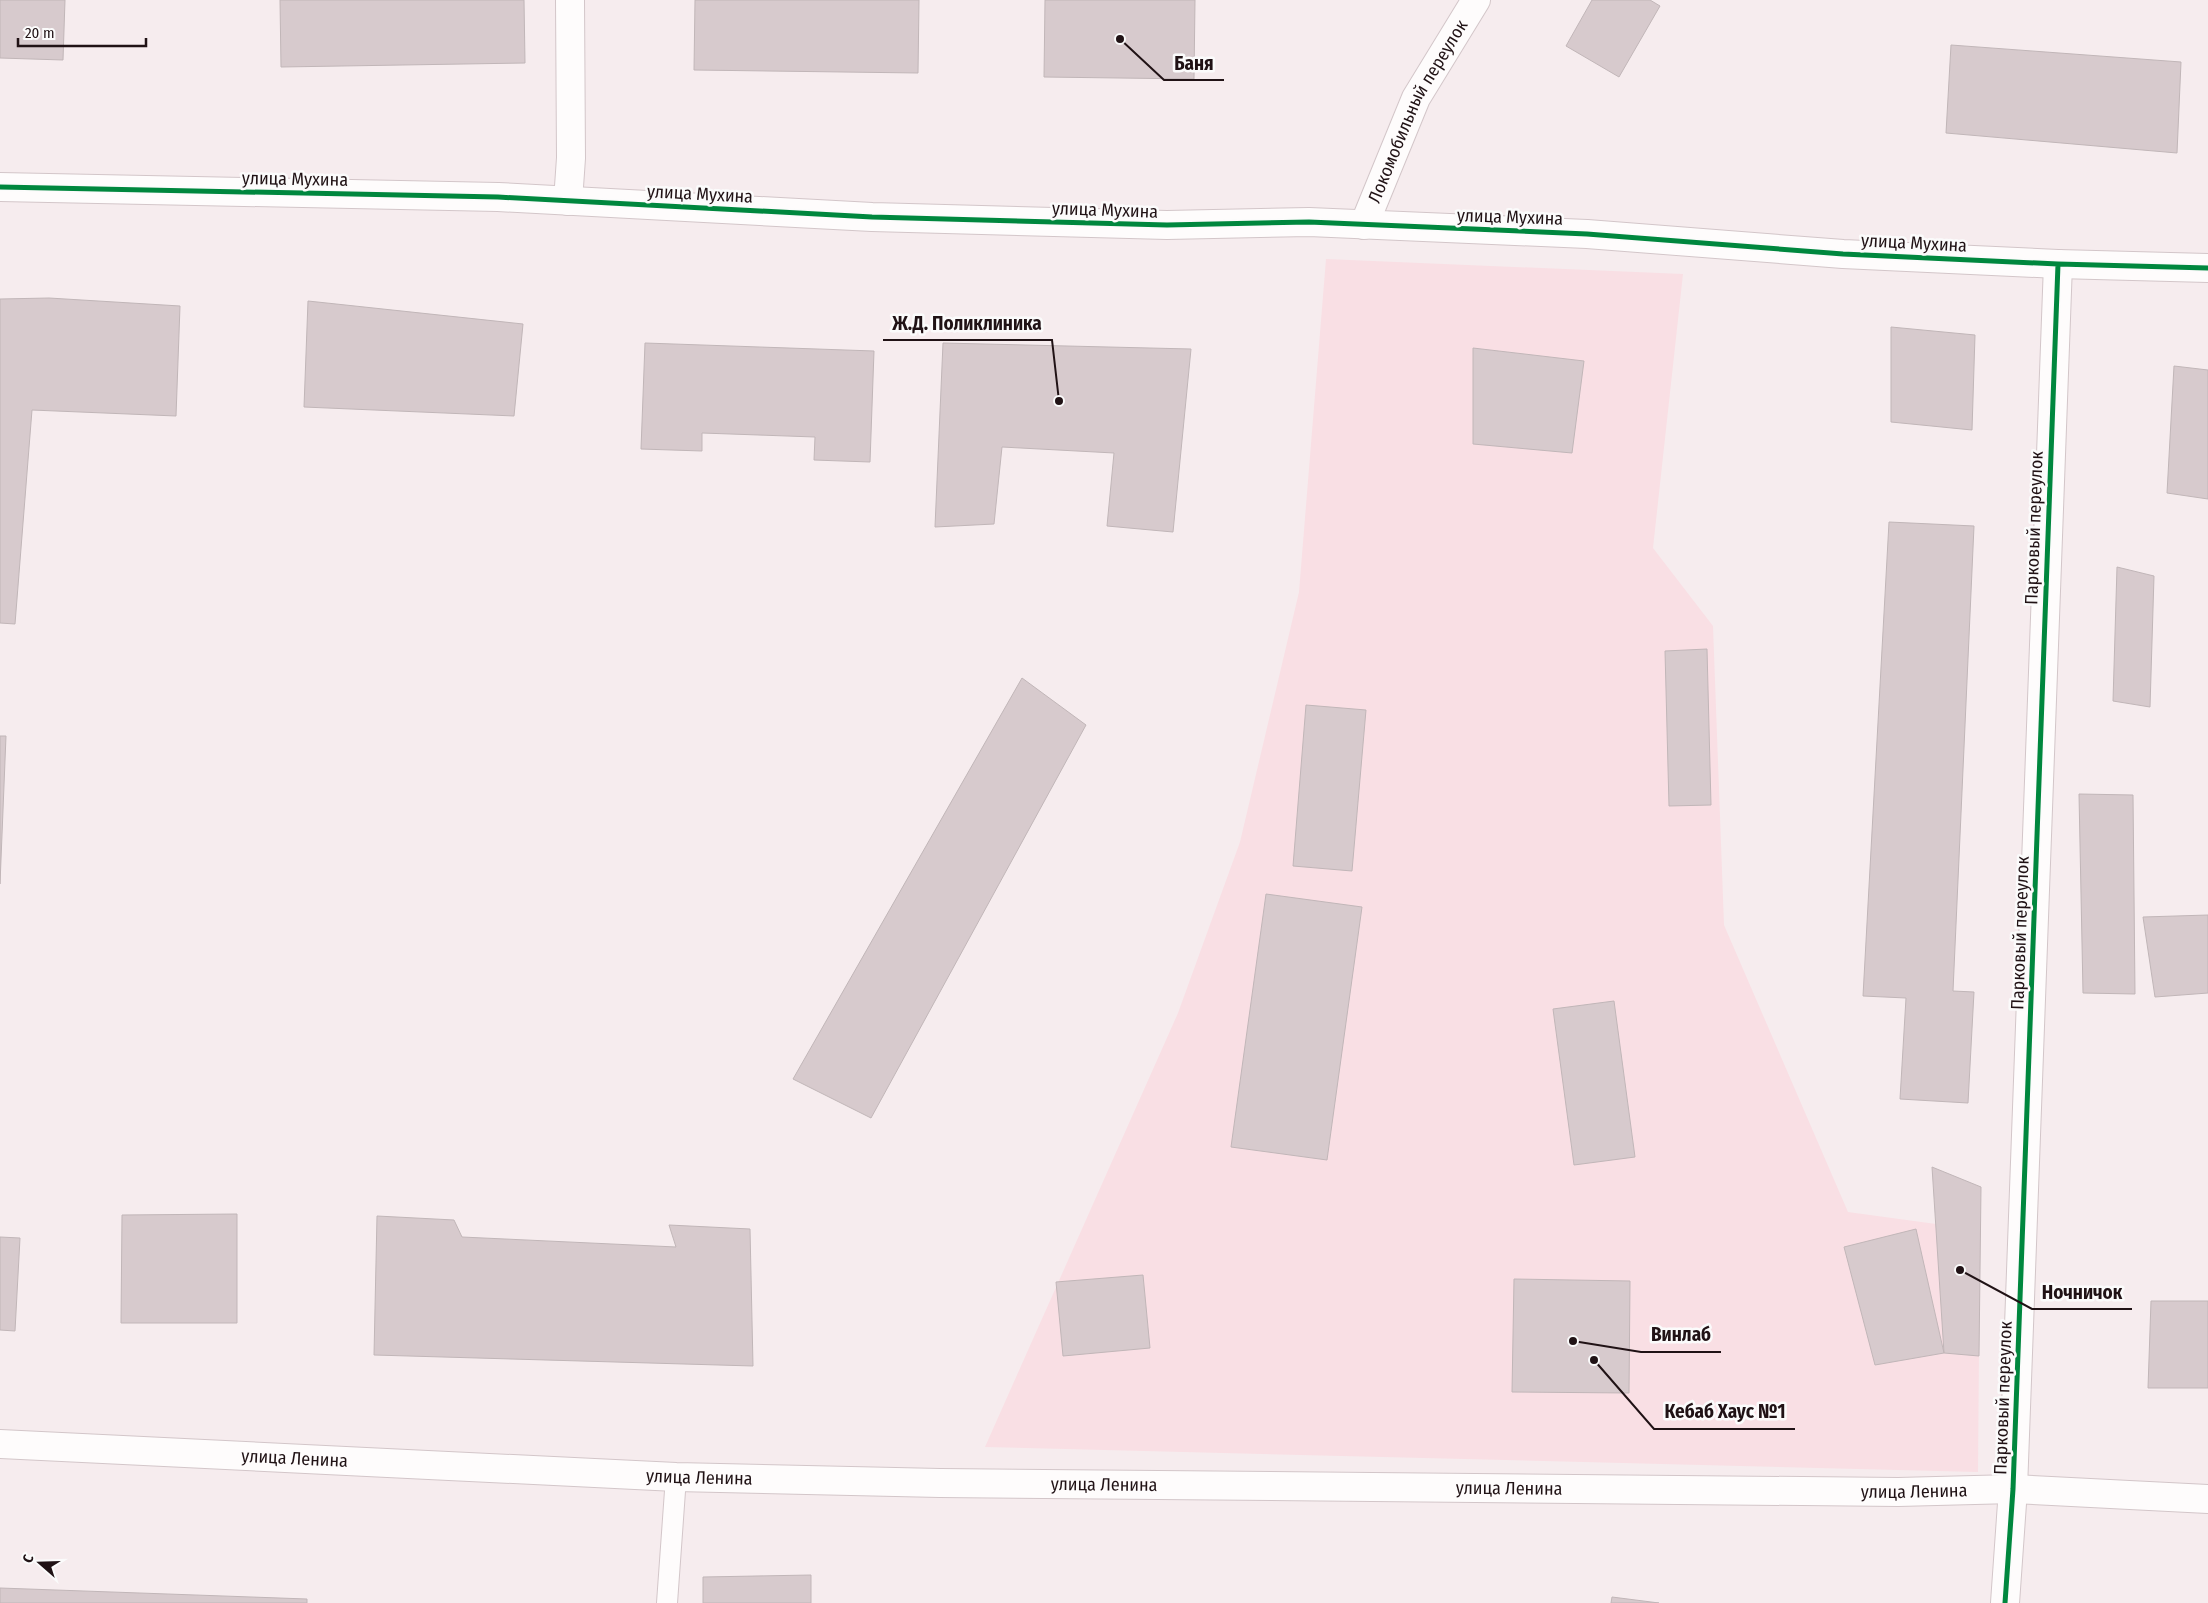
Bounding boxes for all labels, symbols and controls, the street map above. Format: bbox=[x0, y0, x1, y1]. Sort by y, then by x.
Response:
scale bar bbox=[18, 15, 145, 47]
street label: Локомобильный переулок bbox=[1363, 15, 1473, 206]
text: 20 m bbox=[25, 24, 55, 42]
callout: Баня bbox=[1164, 46, 1224, 80]
text: Баня bbox=[1174, 52, 1214, 75]
street label: улица Мухина bbox=[242, 167, 348, 191]
street label: улица Мухина bbox=[646, 180, 754, 208]
street label: улица Мухина bbox=[1052, 197, 1159, 223]
street label: улица Мухина bbox=[1457, 204, 1564, 230]
street label: улица Мухина bbox=[1860, 229, 1968, 257]
callout: Ж.Д. Поликлиника bbox=[883, 306, 1052, 340]
text: Ж.Д. Поликлиника bbox=[891, 312, 1042, 335]
street label: Парковый переулок bbox=[2020, 450, 2048, 605]
street label: Парковый переулок bbox=[2006, 855, 2034, 1010]
callout: Ночничок bbox=[2032, 1275, 2132, 1309]
text: Ночничок bbox=[2042, 1281, 2123, 1304]
callout: Винлаб bbox=[1641, 1318, 1721, 1352]
street label: Парковый переулок bbox=[1989, 1320, 2017, 1475]
text: Винлаб bbox=[1651, 1323, 1711, 1346]
callout: Кебаб Хаус №1 bbox=[1654, 1395, 1795, 1429]
text: Кебаб Хаус №1 bbox=[1665, 1400, 1786, 1423]
street label: улица Ленина bbox=[241, 1445, 349, 1472]
street label: улица Ленина bbox=[645, 1465, 753, 1490]
street label: улица Ленина bbox=[1051, 1473, 1158, 1496]
street label: улица Ленина bbox=[1456, 1477, 1563, 1500]
street label: улица Ленина bbox=[1861, 1479, 1968, 1503]
north arrow bbox=[15, 1538, 65, 1588]
text: С bbox=[19, 1552, 38, 1565]

